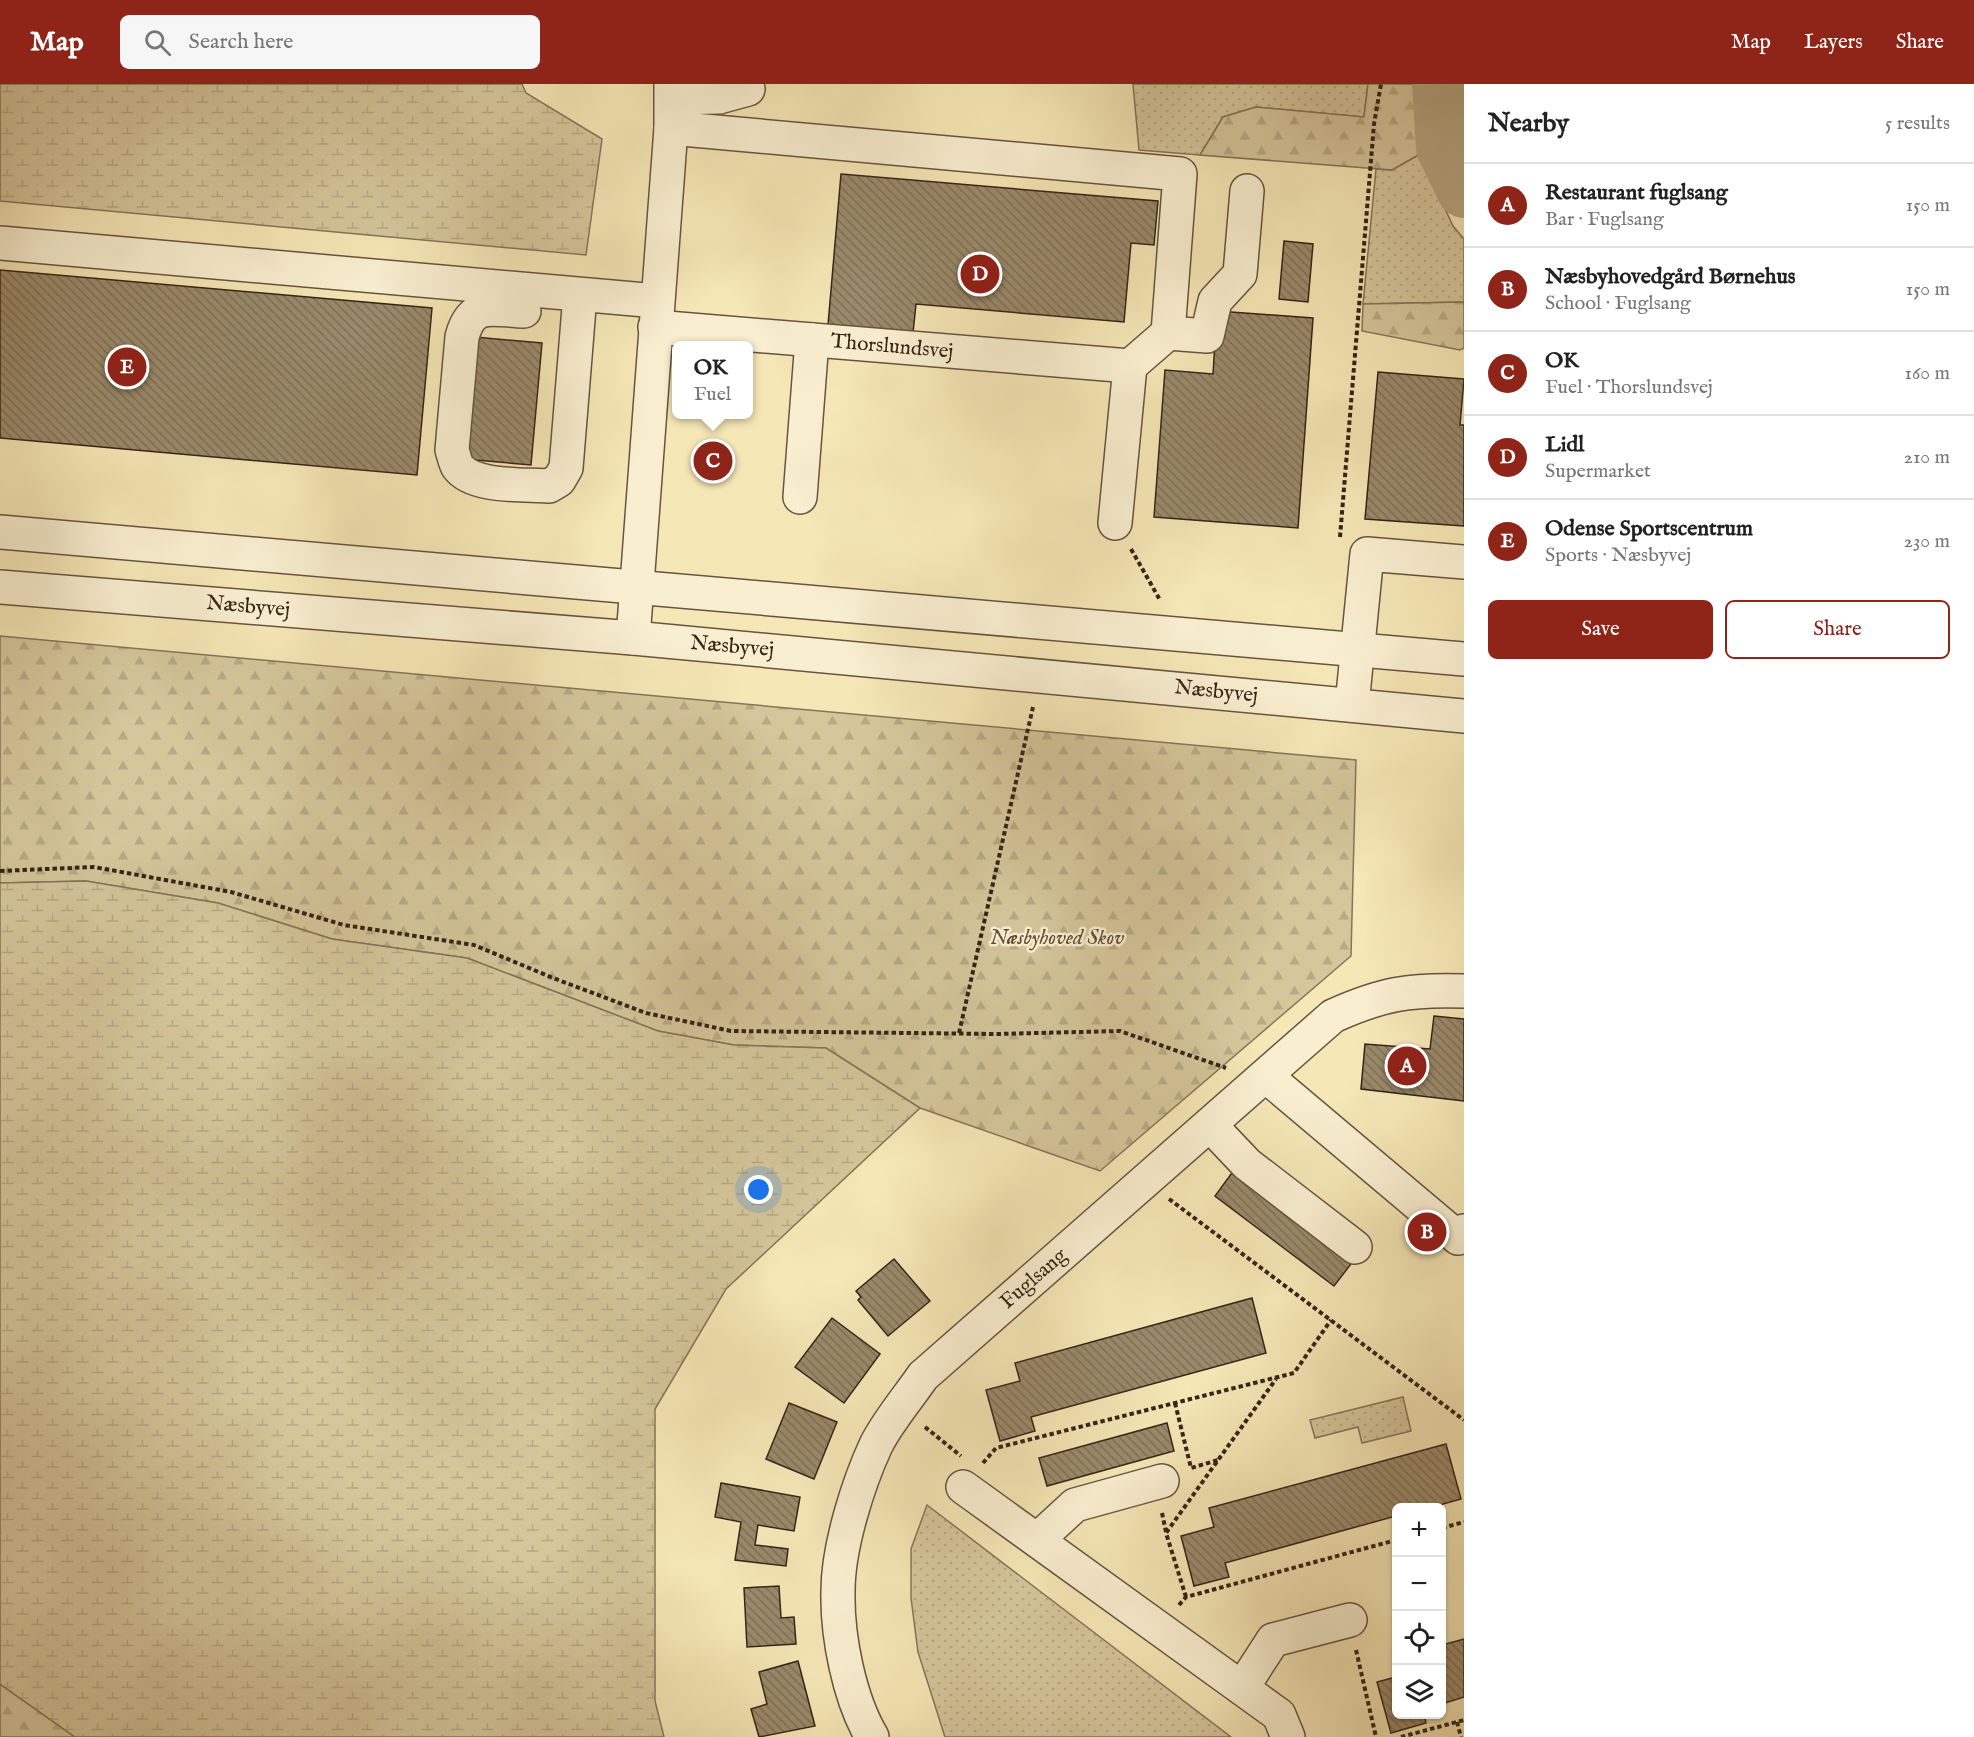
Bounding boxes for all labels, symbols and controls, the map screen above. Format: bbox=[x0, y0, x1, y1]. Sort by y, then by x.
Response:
search box bbox=[120, 15, 540, 69]
text: Map bbox=[30, 25, 84, 60]
icon: search bbox=[141, 26, 174, 59]
text: Search here bbox=[189, 28, 293, 56]
text: Map bbox=[1731, 29, 1771, 56]
text: Layers bbox=[1804, 29, 1863, 56]
text: Share bbox=[1896, 29, 1944, 56]
text: Nearby bbox=[1488, 107, 1569, 140]
text: 5 results bbox=[1885, 111, 1950, 136]
text: Restaurant fuglsang bbox=[1545, 179, 1728, 207]
text: A bbox=[1501, 193, 1514, 218]
text: 150 m bbox=[1906, 193, 1950, 218]
text: Bar · Fuglsang bbox=[1545, 207, 1664, 232]
pin: D bbox=[960, 252, 1000, 297]
text: Næsbyhovedgård Børnehus bbox=[1545, 263, 1796, 291]
text: B bbox=[1501, 277, 1514, 302]
text: 150 m bbox=[1906, 277, 1950, 302]
text: School · Fuglsang bbox=[1545, 291, 1691, 316]
street label: Thorslundsvej bbox=[830, 328, 954, 366]
popup bbox=[672, 341, 753, 419]
pin: E bbox=[108, 344, 146, 390]
text: OK bbox=[1545, 347, 1579, 375]
text: OK bbox=[694, 354, 728, 382]
text: C bbox=[1500, 361, 1515, 386]
text: 160 m bbox=[1904, 361, 1950, 386]
text: Fuel · Thorslundsvej bbox=[1545, 375, 1713, 400]
text: Fuel bbox=[694, 382, 731, 407]
text: Lidl bbox=[1545, 431, 1584, 459]
pin: C bbox=[694, 438, 732, 484]
text: D bbox=[1499, 445, 1516, 470]
text: 210 m bbox=[1904, 445, 1950, 470]
text: Supermarket bbox=[1545, 459, 1651, 484]
text: Odense Sportscentrum bbox=[1545, 515, 1753, 543]
text: E bbox=[1501, 529, 1514, 554]
text: 230 m bbox=[1904, 529, 1950, 554]
text: Sports · Næsbyvej bbox=[1545, 543, 1691, 568]
street label: Næsbyvej bbox=[205, 590, 291, 624]
button: Save bbox=[1488, 600, 1713, 659]
button: Share bbox=[1725, 600, 1950, 659]
street label: Næsbyvej bbox=[689, 630, 775, 664]
street label: Næsbyvej bbox=[1173, 674, 1259, 710]
park label: Næsbyhoved Skov bbox=[990, 925, 1124, 952]
pin: A bbox=[1388, 1044, 1426, 1088]
your location bbox=[744, 1175, 773, 1204]
pin: B bbox=[1408, 1210, 1446, 1254]
street label: Fuglsang bbox=[995, 1242, 1074, 1316]
map controls bbox=[1392, 1503, 1446, 1719]
button: + bbox=[1392, 1503, 1446, 1557]
button: − bbox=[1392, 1557, 1446, 1611]
button: locate bbox=[1392, 1611, 1446, 1665]
button: layers bbox=[1392, 1665, 1446, 1719]

